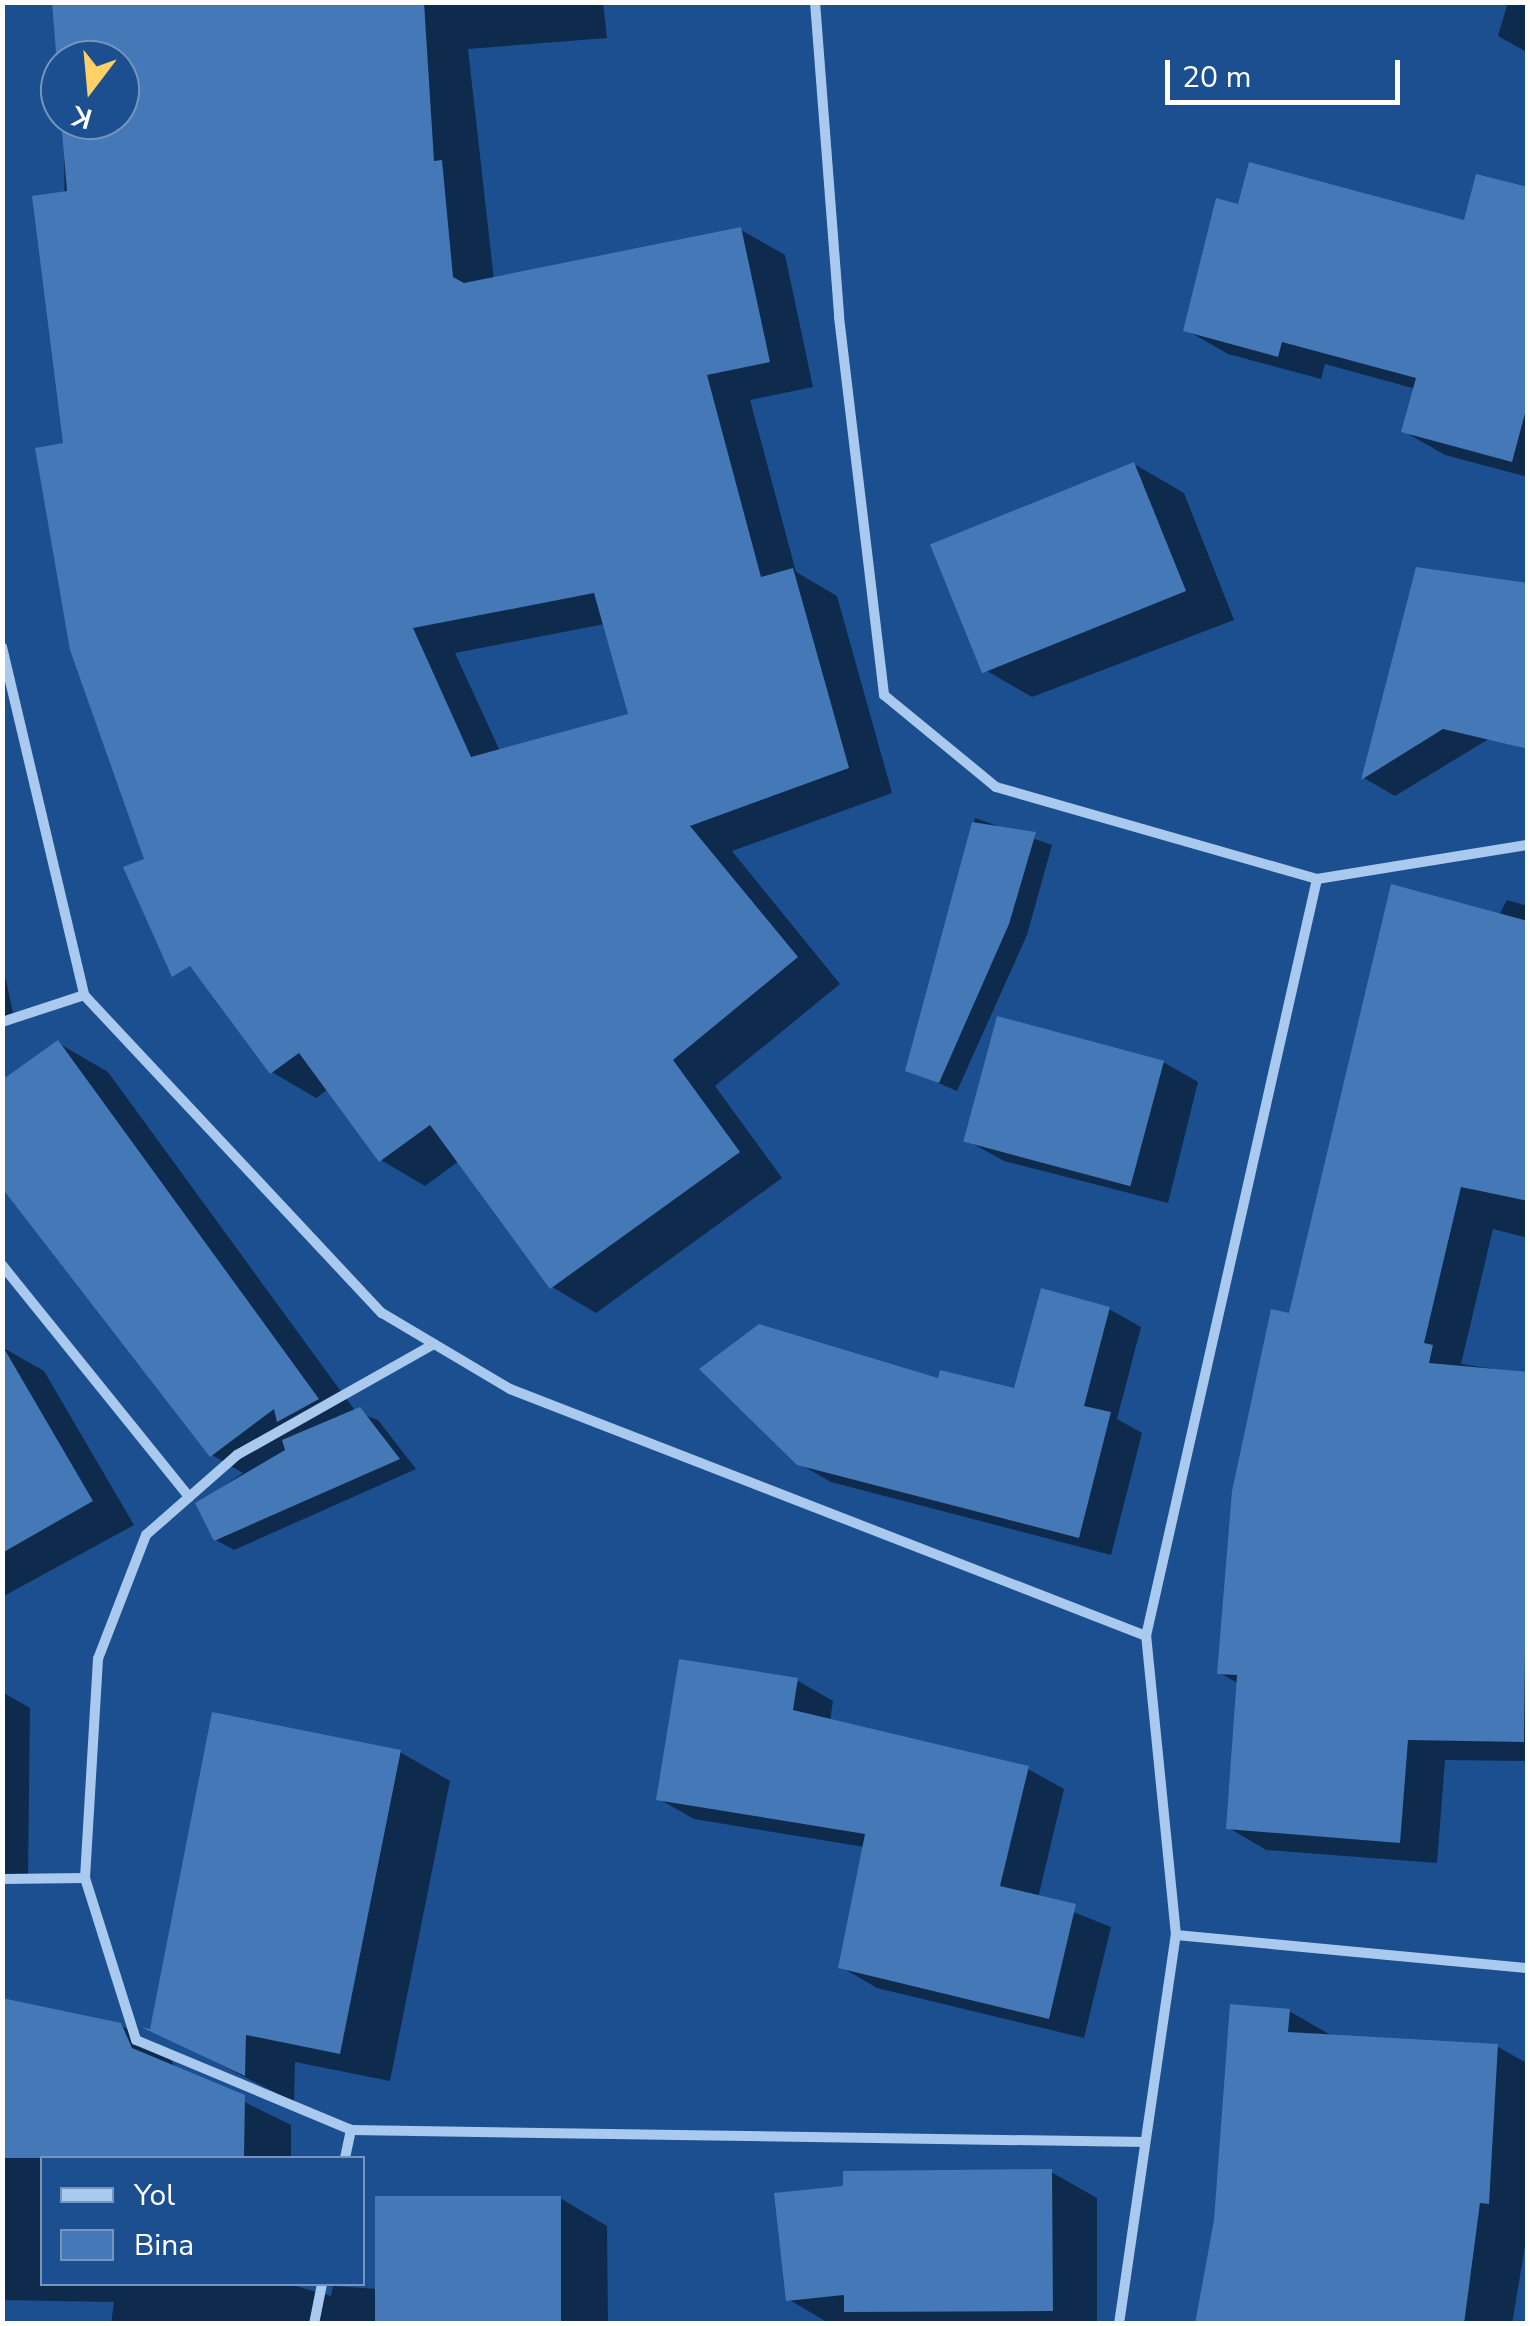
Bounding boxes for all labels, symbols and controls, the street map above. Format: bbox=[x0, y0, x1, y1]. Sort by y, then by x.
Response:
north arrow bbox=[40, 40, 140, 140]
scale bar bbox=[1170, 40, 1405, 102]
text: 20 m bbox=[1182, 57, 1251, 98]
text: K bbox=[68, 96, 96, 138]
legend bbox=[40, 2156, 365, 2286]
text: Yol bbox=[134, 2175, 175, 2216]
text: Bina bbox=[134, 2225, 194, 2266]

